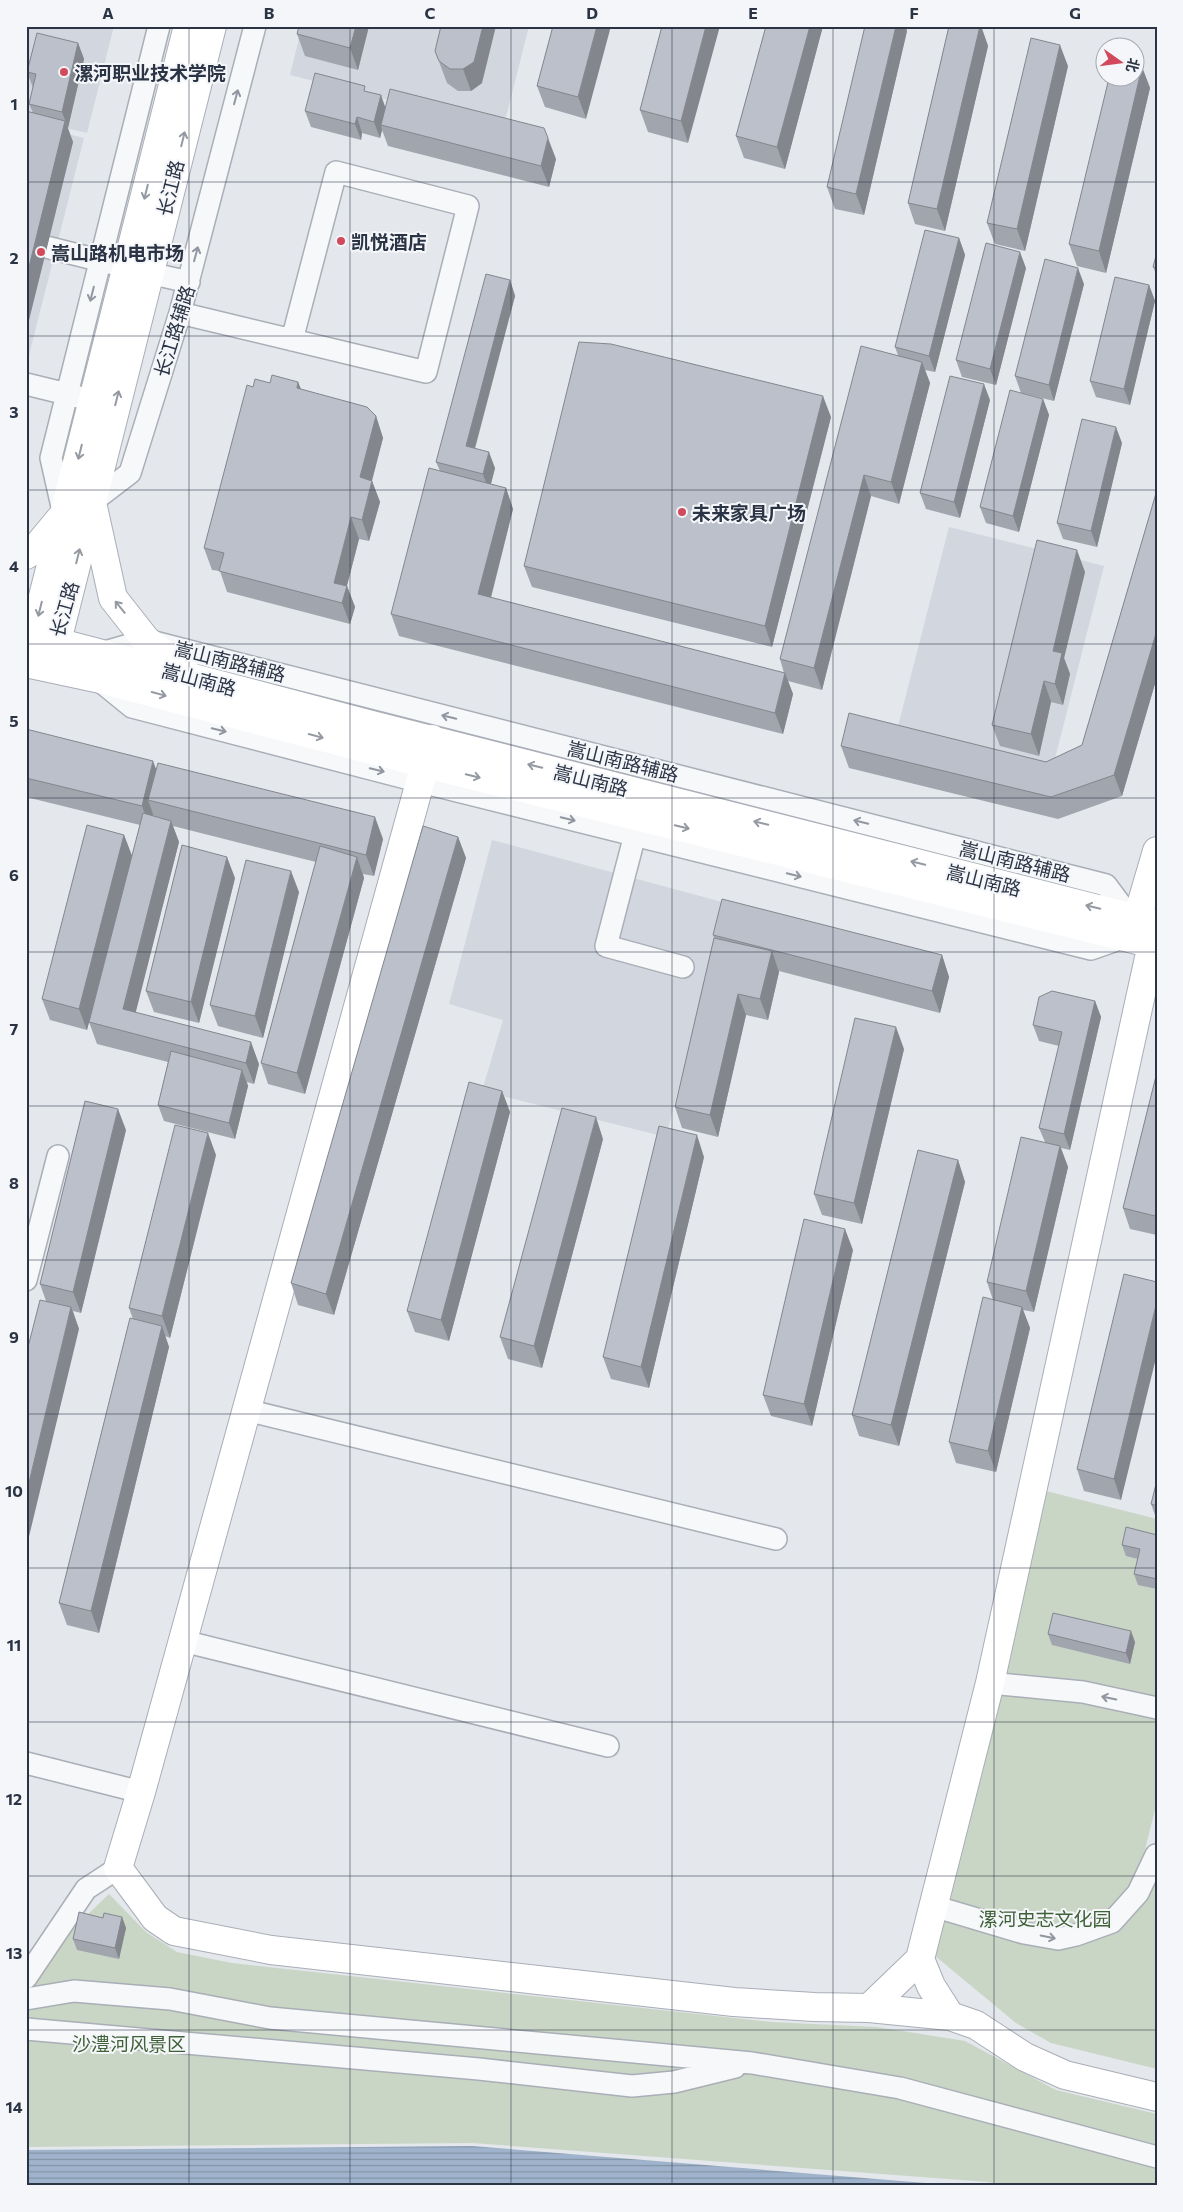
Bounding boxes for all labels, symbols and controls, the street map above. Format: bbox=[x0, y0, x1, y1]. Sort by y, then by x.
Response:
text: A bbox=[102, 3, 114, 22]
text: B bbox=[264, 3, 275, 22]
text: C bbox=[425, 3, 436, 22]
text: D bbox=[586, 3, 598, 22]
text: E bbox=[748, 3, 758, 22]
text: F bbox=[909, 3, 919, 22]
text: G bbox=[1069, 3, 1081, 22]
north arrow bbox=[1096, 38, 1146, 88]
text: 北 bbox=[1123, 56, 1143, 74]
place label: 漯河职业技术学院 bbox=[74, 61, 226, 84]
marker: 漯河职业技术学院 bbox=[58, 66, 70, 78]
one-way arrow bbox=[232, 89, 242, 105]
text: 1 bbox=[10, 94, 18, 113]
one-way arrow bbox=[179, 131, 188, 147]
street label: 长江路 bbox=[152, 158, 188, 218]
one-way arrow bbox=[141, 184, 150, 200]
place label: 凯悦酒店 bbox=[351, 230, 427, 253]
marker: 凯悦酒店 bbox=[335, 235, 347, 247]
place label: 嵩山路机电市场 bbox=[51, 241, 184, 264]
marker: 嵩山路机电市场 bbox=[35, 246, 47, 258]
one-way arrow bbox=[191, 247, 201, 263]
text: 2 bbox=[9, 248, 19, 267]
street label: 长江路辅路 bbox=[149, 282, 199, 380]
one-way arrow bbox=[87, 286, 96, 302]
one-way arrow bbox=[113, 391, 123, 407]
text: 3 bbox=[9, 402, 19, 421]
one-way arrow bbox=[75, 443, 84, 459]
place label: 未来家具广场 bbox=[692, 501, 806, 524]
marker: 未来家具广场 bbox=[676, 506, 688, 518]
one-way arrow bbox=[74, 549, 83, 565]
text: 4 bbox=[9, 556, 19, 575]
street label: 长江路 bbox=[45, 578, 83, 640]
one-way arrow bbox=[35, 601, 44, 617]
one-way arrow bbox=[115, 601, 126, 614]
street label: 嵩山南路辅路 bbox=[172, 636, 288, 686]
street label: 嵩山南路 bbox=[159, 658, 239, 700]
one-way arrow bbox=[150, 690, 166, 700]
text: 5 bbox=[9, 711, 19, 730]
one-way arrow bbox=[441, 712, 457, 721]
one-way arrow bbox=[211, 726, 227, 735]
one-way arrow bbox=[307, 731, 323, 741]
street label: 嵩山南路辅路 bbox=[565, 736, 681, 786]
one-way arrow bbox=[528, 760, 544, 770]
street label: 嵩山南路 bbox=[551, 760, 631, 800]
one-way arrow bbox=[368, 766, 384, 776]
one-way arrow bbox=[465, 772, 481, 781]
one-way arrow bbox=[560, 814, 576, 824]
one-way arrow bbox=[853, 817, 869, 826]
one-way arrow bbox=[753, 818, 769, 827]
one-way arrow bbox=[674, 823, 690, 832]
street label: 嵩山南路辅路 bbox=[957, 836, 1073, 886]
one-way arrow bbox=[911, 858, 927, 867]
street label: 嵩山南路 bbox=[944, 860, 1024, 900]
text: 6 bbox=[9, 865, 19, 884]
one-way arrow bbox=[785, 871, 801, 880]
one-way arrow bbox=[1085, 902, 1101, 911]
text: 7 bbox=[10, 1019, 19, 1038]
text: 8 bbox=[9, 1173, 19, 1192]
text: 9 bbox=[9, 1327, 19, 1346]
text: 10 bbox=[5, 1481, 23, 1500]
text: 11 bbox=[7, 1635, 21, 1654]
one-way arrow bbox=[1102, 1693, 1118, 1702]
text: 12 bbox=[6, 1789, 22, 1808]
park label: 漯河史志文化园 bbox=[978, 1907, 1112, 1930]
one-way arrow bbox=[1039, 1933, 1055, 1943]
text: 13 bbox=[6, 1943, 22, 1962]
park label: 沙澧河风景区 bbox=[72, 2032, 186, 2055]
text: 14 bbox=[5, 2097, 23, 2116]

